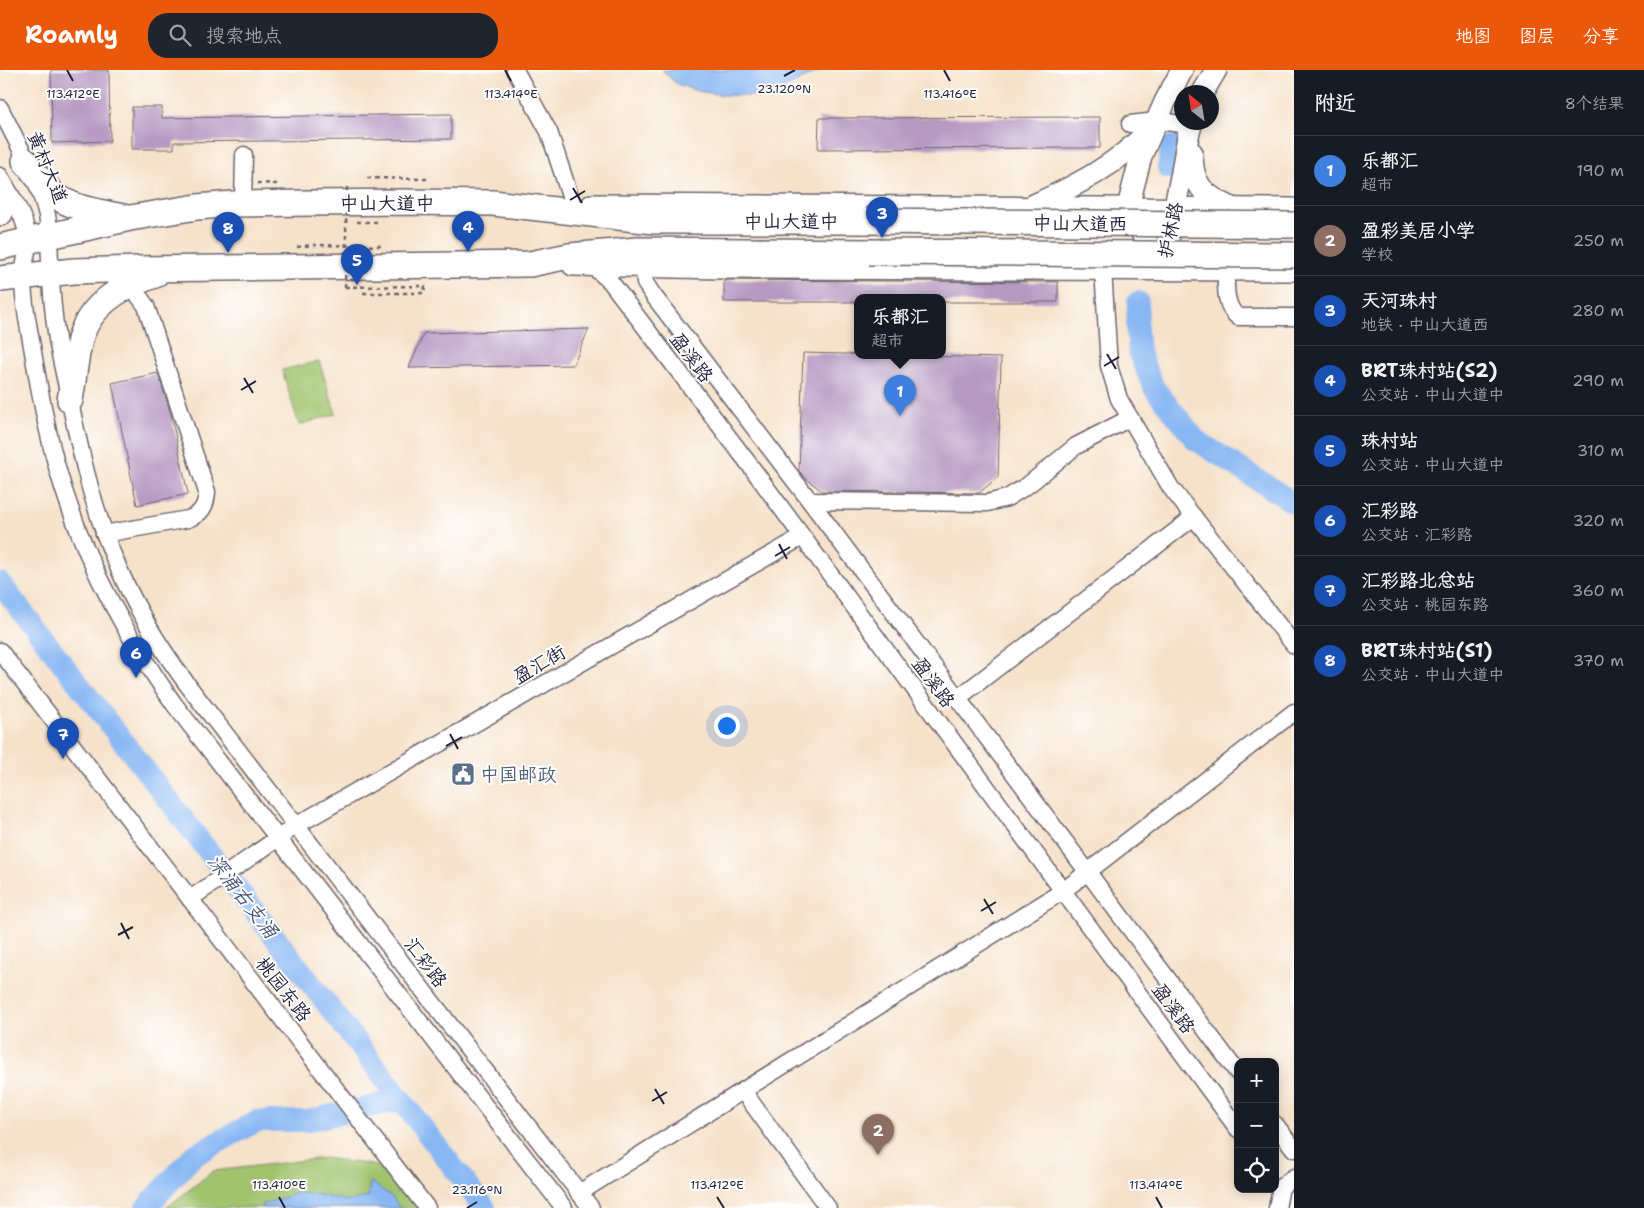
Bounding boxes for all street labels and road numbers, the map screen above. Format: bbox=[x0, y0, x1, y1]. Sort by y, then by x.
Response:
street label: 黄村大道 bbox=[22, 127, 73, 207]
street label: 中山大道中 bbox=[339, 191, 435, 216]
street label: 护林路 bbox=[1152, 200, 1189, 261]
street label: 中山大道中 bbox=[743, 209, 839, 234]
street label: 中山大道西 bbox=[1032, 210, 1128, 237]
street label: 盈溪路 bbox=[664, 327, 719, 388]
street label: 盈汇街 bbox=[508, 639, 570, 690]
street label: 盈溪路 bbox=[907, 652, 960, 713]
street label: 汇彩路 bbox=[398, 932, 453, 993]
street label: 桃园东路 bbox=[250, 952, 317, 1027]
street label: 盈溪路 bbox=[1147, 978, 1200, 1039]

